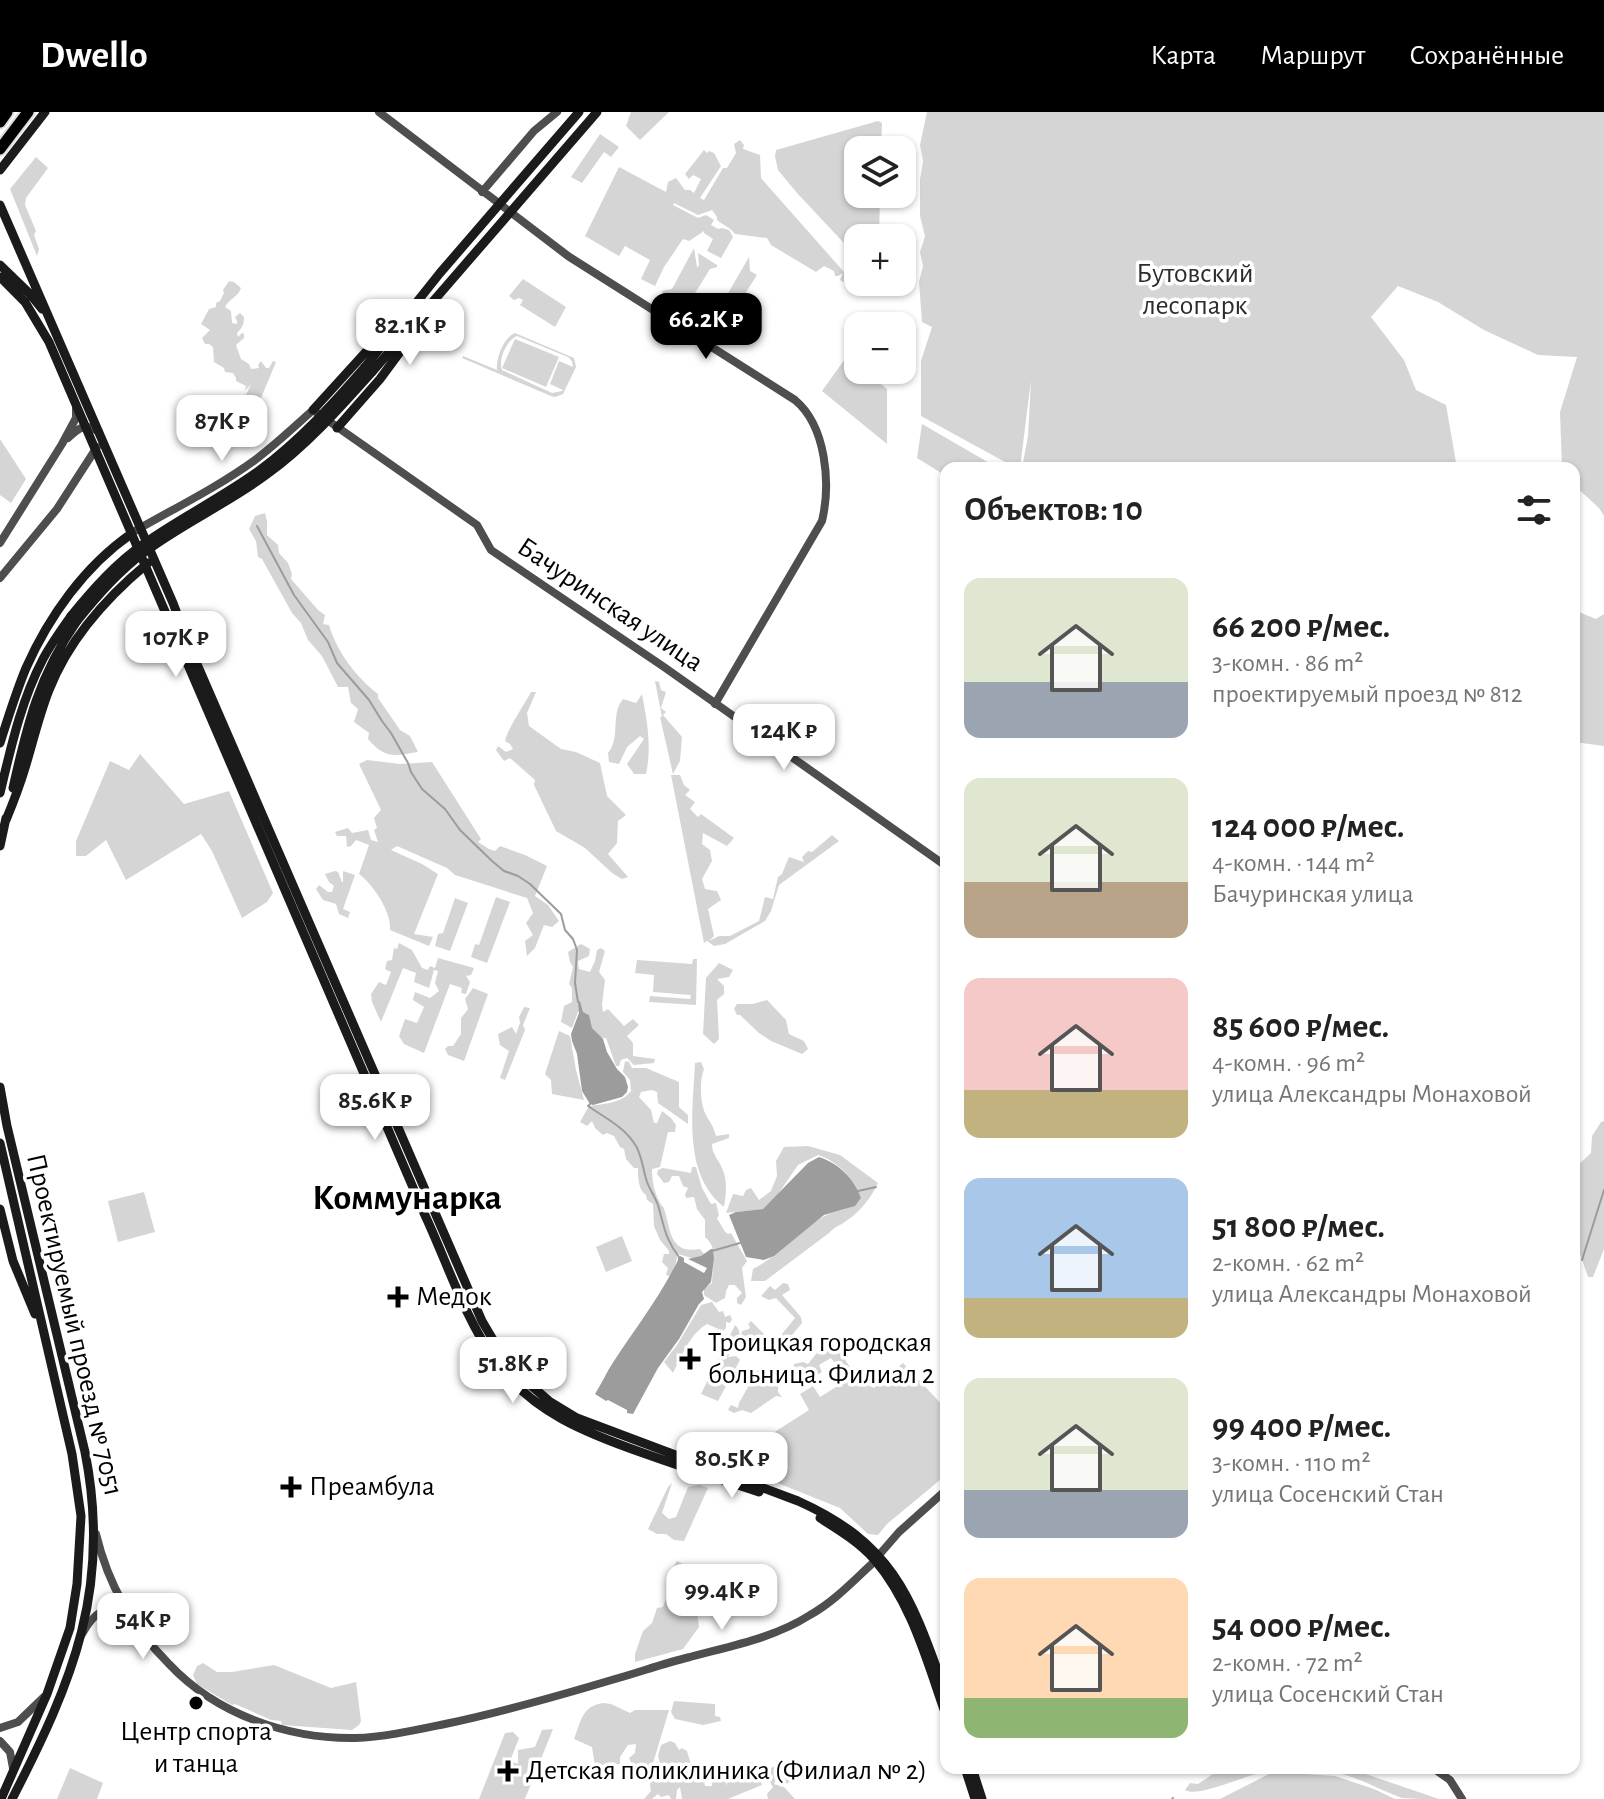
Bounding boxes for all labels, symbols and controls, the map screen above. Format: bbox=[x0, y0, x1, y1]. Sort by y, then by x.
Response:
text: Dwello bbox=[40, 37, 148, 75]
text: Карта bbox=[1150, 42, 1216, 70]
text: Маршрут bbox=[1260, 42, 1365, 70]
text: Сохранённые bbox=[1409, 42, 1564, 70]
map controls bbox=[844, 136, 916, 384]
button: layers bbox=[844, 136, 916, 208]
button: + bbox=[844, 224, 916, 296]
park label: Бутовский лесопарк bbox=[1136, 260, 1254, 320]
pin: 66.2K ₽ bbox=[632, 293, 780, 361]
pin: 82.1K ₽ bbox=[336, 299, 484, 367]
text: 66.2K ₽ bbox=[669, 306, 743, 332]
text: 82.1K ₽ bbox=[374, 312, 446, 338]
button: − bbox=[844, 312, 916, 384]
pin: 87K ₽ bbox=[166, 395, 278, 463]
text: 87K ₽ bbox=[194, 408, 250, 434]
icon: filters bbox=[1512, 488, 1556, 532]
text: Объектов: 10 bbox=[964, 493, 1143, 527]
street label: Бачуринская улица bbox=[512, 533, 708, 677]
icon: home bbox=[1028, 610, 1124, 706]
text: 66 200 ₽/мес. bbox=[1212, 610, 1390, 644]
pin: 107K ₽ bbox=[111, 611, 241, 679]
text: 107K ₽ bbox=[143, 624, 209, 650]
text: 3-комн. · 86 m² bbox=[1212, 650, 1363, 676]
text: проектируемый проезд № 812 bbox=[1212, 681, 1523, 707]
pin: 124K ₽ bbox=[719, 704, 849, 772]
text: 124K ₽ bbox=[751, 717, 817, 743]
icon: home bbox=[1028, 810, 1124, 906]
text: 124 000 ₽/мес. bbox=[1212, 810, 1405, 844]
text: 4-комн. · 144 m² bbox=[1212, 850, 1375, 876]
text: Бачуринская улица bbox=[1212, 881, 1414, 907]
icon: home bbox=[1028, 1010, 1124, 1106]
text: 85 600 ₽/мес. bbox=[1212, 1010, 1389, 1044]
text: 4-комн. · 96 m² bbox=[1212, 1050, 1365, 1076]
pin: 85.6K ₽ bbox=[301, 1074, 449, 1142]
text: улица Александры Монаховой bbox=[1212, 1081, 1532, 1107]
text: 85.6K ₽ bbox=[338, 1087, 412, 1113]
street label: Проектируемый проезд № 7051 bbox=[21, 1151, 127, 1499]
district label: Коммунарка bbox=[312, 1180, 502, 1216]
icon: home bbox=[1028, 1210, 1124, 1306]
text: 51 800 ₽/мес. bbox=[1212, 1210, 1385, 1244]
text: 2-комн. · 62 m² bbox=[1212, 1250, 1364, 1276]
text: улица Александры Монаховой bbox=[1212, 1281, 1532, 1307]
place label: Медок bbox=[416, 1283, 492, 1311]
marker: Медок bbox=[387, 1286, 409, 1308]
place label: Троицкая городская больница. Филиал 2 bbox=[708, 1329, 935, 1389]
pin: 51.8K ₽ bbox=[439, 1337, 587, 1405]
marker: Троицкая городская больница. Филиал 2 bbox=[679, 1348, 701, 1370]
text: 51.8K ₽ bbox=[478, 1350, 548, 1376]
icon: home bbox=[1028, 1410, 1124, 1506]
text: 99 400 ₽/мес. bbox=[1212, 1410, 1391, 1444]
pin: 80.5K ₽ bbox=[658, 1432, 806, 1500]
text: 80.5K ₽ bbox=[695, 1445, 769, 1471]
text: 3-комн. · 110 m² bbox=[1212, 1450, 1370, 1476]
place label: Преамбула bbox=[309, 1473, 435, 1501]
marker: Преамбула bbox=[280, 1476, 302, 1498]
text: улица Сосенский Стан bbox=[1212, 1481, 1444, 1507]
pin: 99.4K ₽ bbox=[648, 1564, 796, 1632]
text: 99.4K ₽ bbox=[684, 1577, 760, 1603]
pin: 54K ₽ bbox=[87, 1593, 199, 1661]
text: 54K ₽ bbox=[115, 1606, 171, 1632]
icon: home bbox=[1028, 1610, 1124, 1706]
text: 54 000 ₽/мес. bbox=[1212, 1610, 1391, 1644]
text: 2-комн. · 72 m² bbox=[1212, 1650, 1363, 1676]
text: улица Сосенский Стан bbox=[1212, 1681, 1444, 1707]
marker: Центр спорта и танца bbox=[187, 1694, 205, 1712]
place label: Центр спорта и танца bbox=[120, 1718, 272, 1778]
place label: Детская поликлиника (Филиал № 2) bbox=[526, 1757, 927, 1785]
marker: Детская поликлиника (Филиал № 2) bbox=[497, 1760, 519, 1782]

